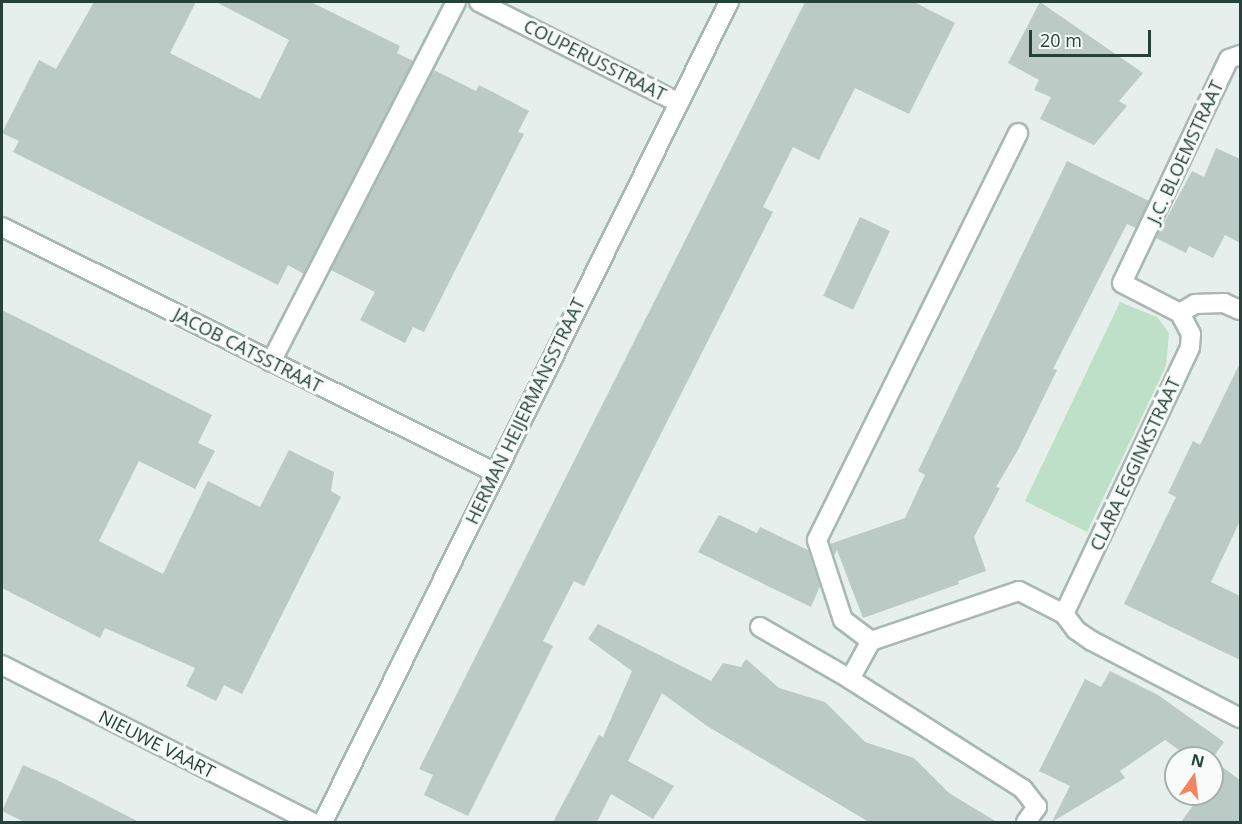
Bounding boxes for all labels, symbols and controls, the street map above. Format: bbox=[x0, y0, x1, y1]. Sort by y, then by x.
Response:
street label: COUPERUSSTRAAT bbox=[520, 15, 670, 105]
scale bar bbox=[1032, 18, 1154, 56]
text: 20 m bbox=[1040, 28, 1082, 52]
street label: J.C. BLOEMSTRAAT bbox=[1142, 77, 1228, 227]
street label: HERMAN HEIJERMANSSTRAAT bbox=[461, 294, 589, 528]
street label: JACOB CATSSTRAAT bbox=[170, 303, 326, 397]
street label: CLARA EGGINKSTRAAT bbox=[1085, 374, 1185, 554]
street label: NIEUWE VAART bbox=[95, 705, 219, 783]
north arrow bbox=[1164, 746, 1224, 806]
text: N bbox=[1189, 748, 1207, 773]

